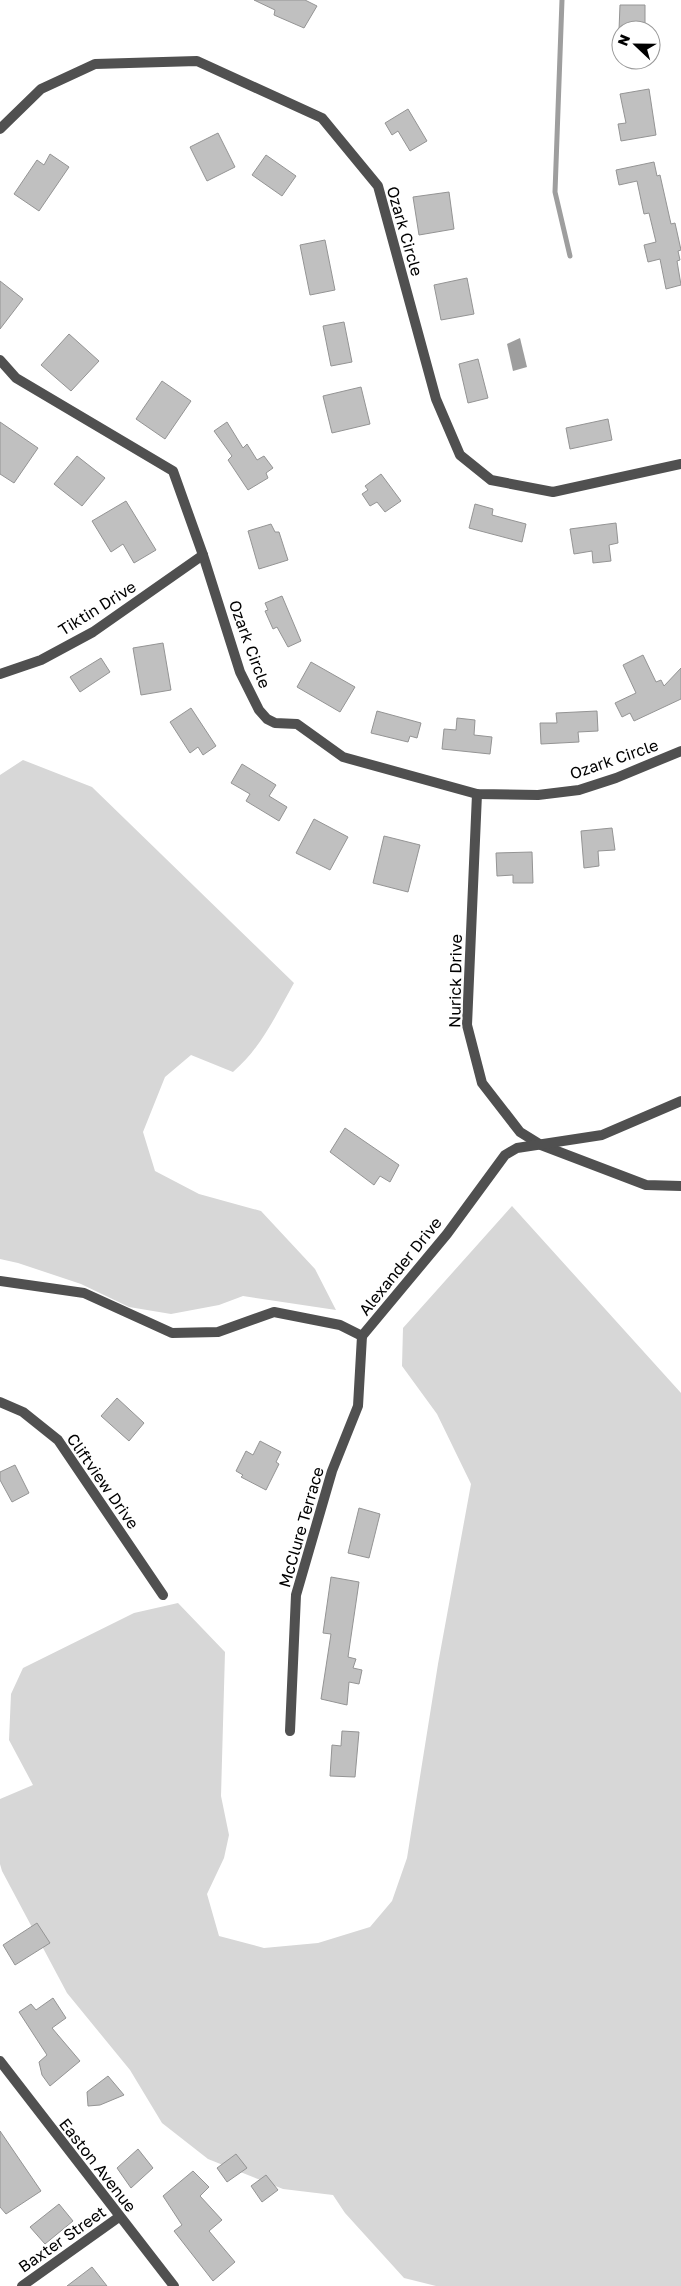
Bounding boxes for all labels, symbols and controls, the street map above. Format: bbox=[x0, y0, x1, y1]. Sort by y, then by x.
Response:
north arrow bbox=[611, 20, 661, 70]
text: N bbox=[614, 32, 633, 48]
street label: Ozark Circle bbox=[383, 184, 427, 278]
street label: Tiktin Drive bbox=[54, 576, 140, 640]
street label: Ozark Circle bbox=[225, 597, 275, 691]
street label: Ozark Circle bbox=[567, 735, 661, 783]
street label: Nurick Drive bbox=[444, 934, 466, 1028]
street label: Alexander Drive bbox=[354, 1213, 446, 1319]
street label: Cliftview Drive bbox=[63, 1429, 143, 1533]
street label: McClure Terrace bbox=[274, 1464, 328, 1590]
street label: Easton Avenue bbox=[55, 2114, 141, 2216]
street label: Baxter Street bbox=[14, 2202, 110, 2276]

